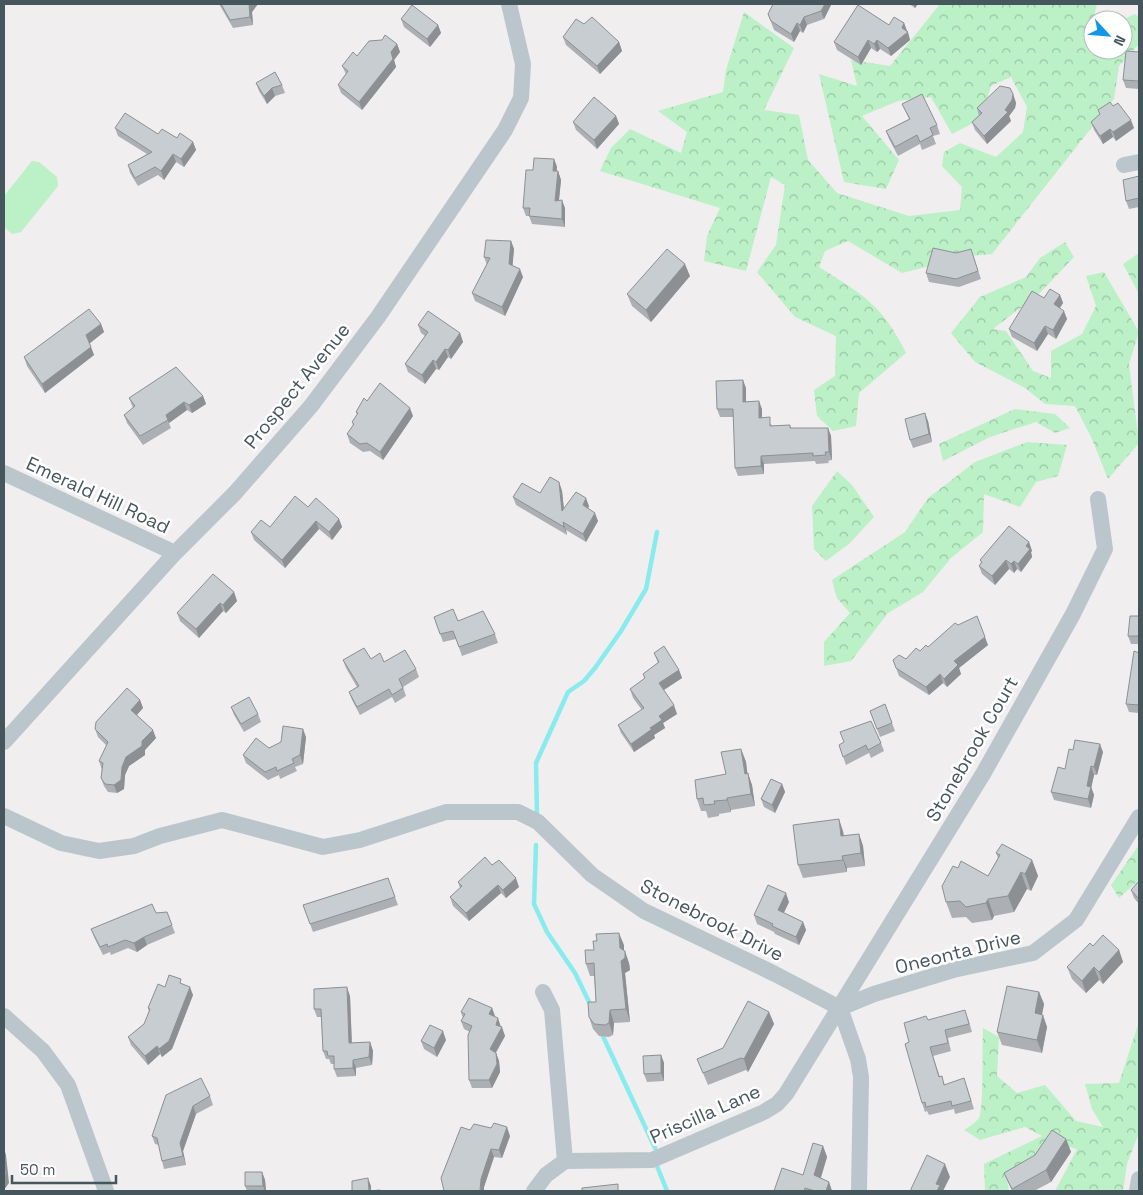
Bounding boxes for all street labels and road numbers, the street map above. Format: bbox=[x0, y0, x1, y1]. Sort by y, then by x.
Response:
street label: Prospect Avenue bbox=[239, 318, 355, 454]
street label: Emerald Hill Road bbox=[22, 451, 174, 539]
street label: Stonebrook Court bbox=[920, 672, 1024, 826]
street label: Stonebrook Drive bbox=[636, 873, 788, 967]
street label: Oneonta Drive bbox=[893, 924, 1023, 980]
street label: Priscilla Lane bbox=[646, 1078, 764, 1150]

